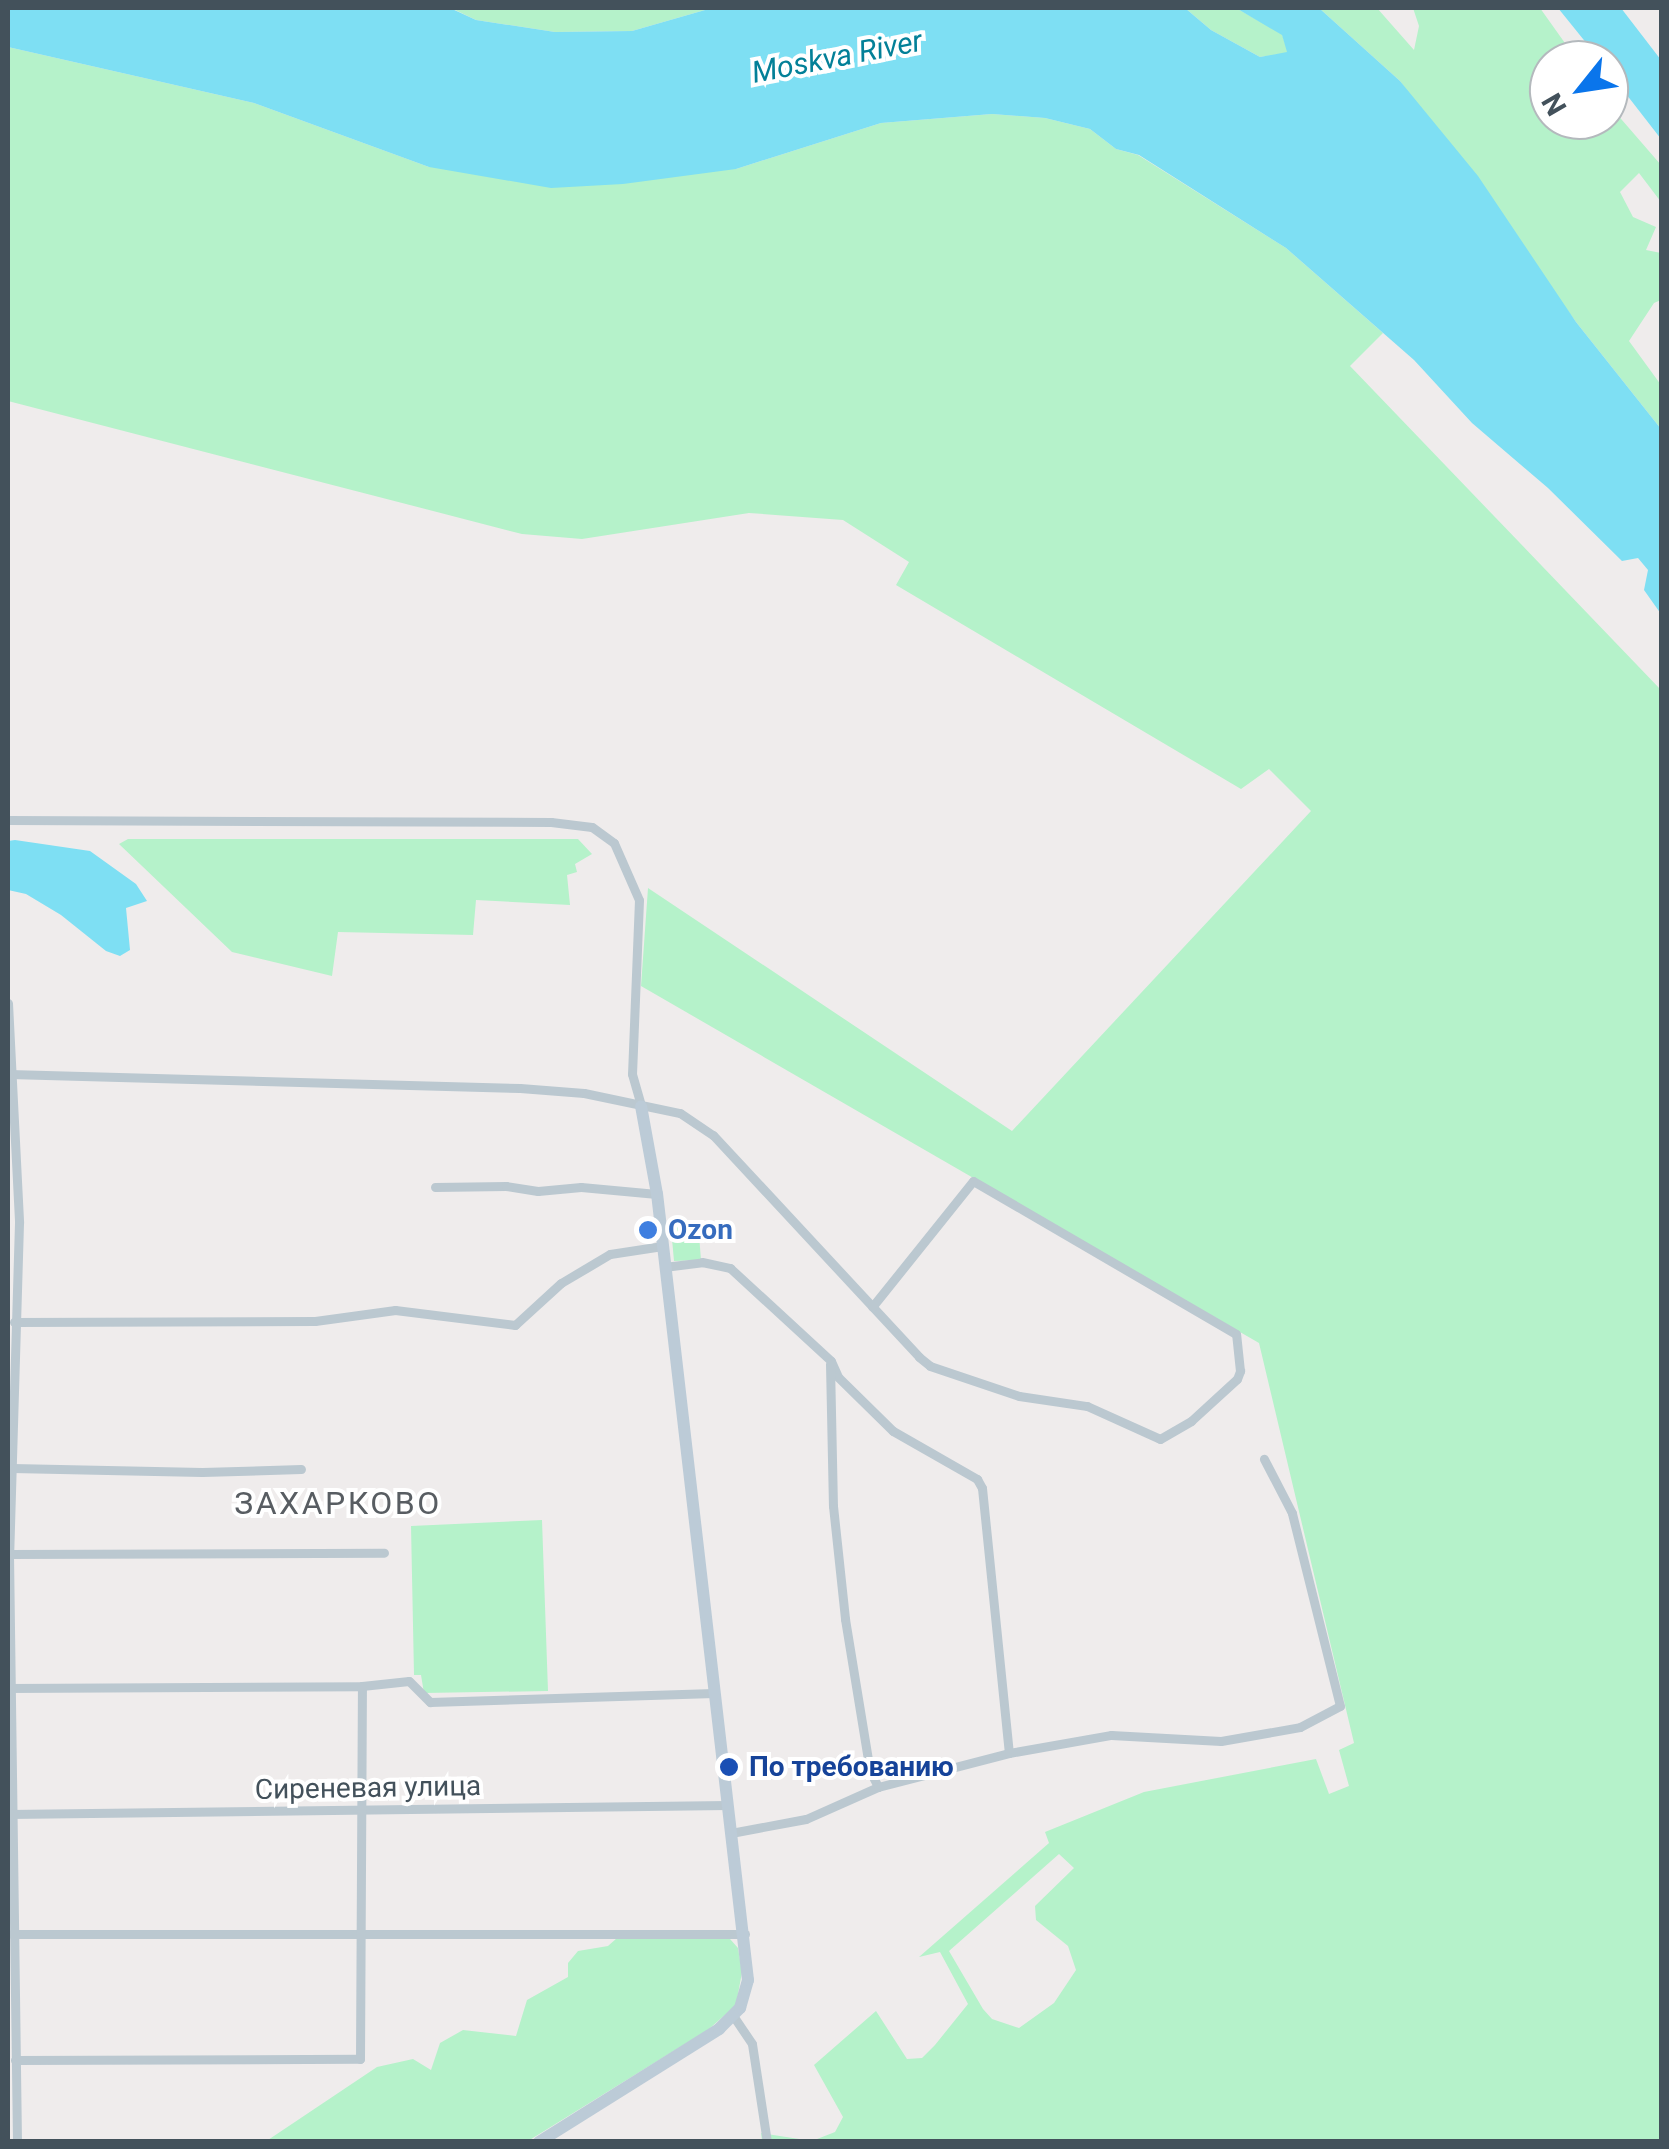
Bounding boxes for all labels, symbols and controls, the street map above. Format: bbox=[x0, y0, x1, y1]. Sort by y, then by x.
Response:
water label: Moskva River bbox=[749, 23, 925, 91]
north arrow bbox=[1529, 40, 1629, 140]
text: N bbox=[1535, 87, 1574, 121]
place label: Ozon bbox=[668, 1213, 733, 1247]
marker: Ozon bbox=[637, 1219, 659, 1241]
district label: ЗАХАРКОВО bbox=[234, 1484, 442, 1522]
place label: По требованию bbox=[749, 1750, 954, 1784]
marker: По требованию bbox=[718, 1756, 740, 1778]
street label: Сиреневая улица bbox=[255, 1769, 481, 1807]

